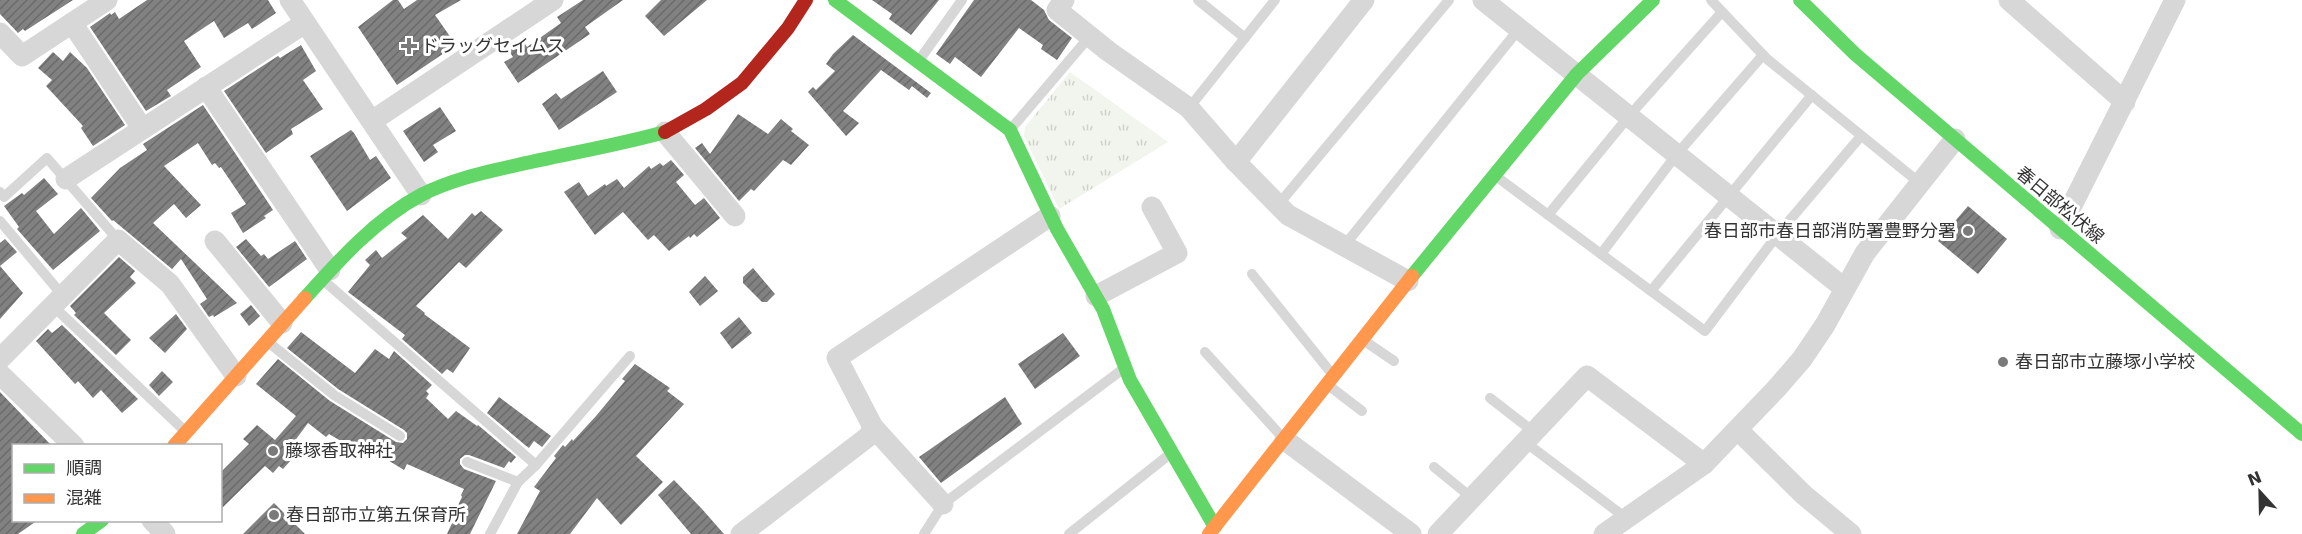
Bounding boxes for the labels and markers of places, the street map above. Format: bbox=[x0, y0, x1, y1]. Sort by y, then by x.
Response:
place label: ドラッグセイムス bbox=[421, 35, 565, 56]
marker: ドラッグセイムス bbox=[402, 39, 416, 53]
place label: 春日部市春日部消防署豊野分署 bbox=[1704, 220, 1956, 241]
marker: 春日部市春日部消防署豊野分署 bbox=[1961, 224, 1975, 238]
place label: 春日部市立藤塚小学校 bbox=[2015, 351, 2195, 372]
marker: 春日部市立藤塚小学校 bbox=[1996, 355, 2010, 369]
place label: 藤塚香取神社 bbox=[285, 440, 393, 461]
marker: 藤塚香取神社 bbox=[266, 444, 280, 458]
place label: 春日部市立第五保育所 bbox=[286, 504, 466, 525]
marker: 春日部市立第五保育所 bbox=[267, 508, 281, 522]

